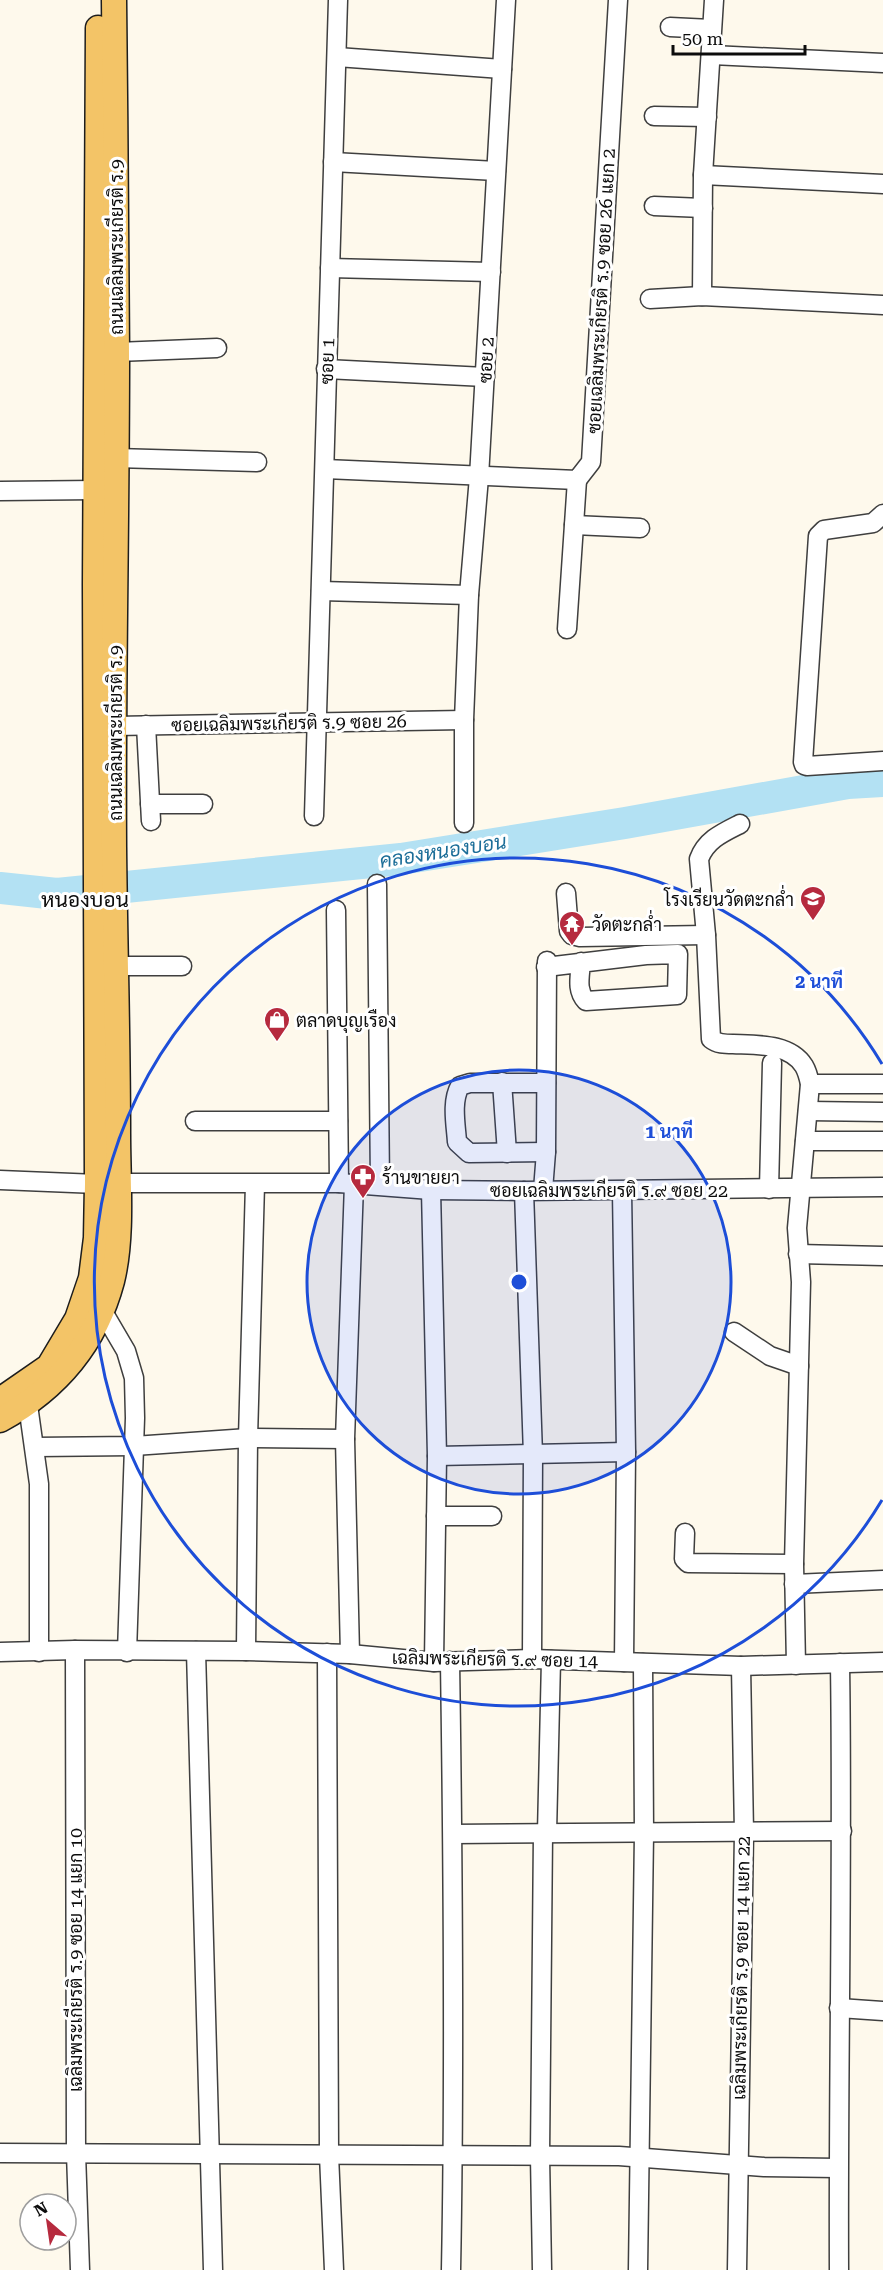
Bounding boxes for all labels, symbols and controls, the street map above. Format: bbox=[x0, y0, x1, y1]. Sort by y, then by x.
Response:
scale bar bbox=[673, 18, 805, 56]
text: 50 m bbox=[682, 28, 723, 49]
street label: ซอยเฉลิมพระเกียรติ ร.9 ซอย 26 แยก 2 bbox=[581, 148, 619, 434]
street label: ถนนเฉลิมพระเกียรติ ร.9 bbox=[104, 159, 127, 335]
street label: ซอย 2 bbox=[474, 336, 498, 384]
street label: ซอย 1 bbox=[316, 337, 338, 385]
street label: ถนนเฉลิมพระเกียรติ ร.9 bbox=[103, 645, 126, 821]
street label: ซอยเฉลิมพระเกียรติ ร.9 ซอย 26 bbox=[171, 708, 407, 736]
water label: คลองหนองบอน bbox=[378, 829, 508, 873]
school or university icon: โรงเรียนวัดตะกล่ำ bbox=[798, 884, 828, 922]
place label: โรงเรียนวัดตะกล่ำ bbox=[663, 885, 794, 910]
district label: หนองบอน bbox=[41, 888, 129, 912]
temple icon: วัดตะกล่ำ bbox=[557, 909, 587, 947]
place label: วัดตะกล่ำ bbox=[592, 910, 662, 935]
text: 2 นาที bbox=[795, 969, 843, 992]
shop icon: ตลาดบุญเรือง bbox=[262, 1005, 292, 1043]
place label: ตลาดบุญเรือง bbox=[296, 1009, 396, 1033]
text: 1 นาที bbox=[645, 1119, 693, 1142]
pharmacy icon: ร้านขายยา bbox=[348, 1162, 378, 1200]
place label: ร้านขายยา bbox=[382, 1166, 460, 1188]
street label: ซอยเฉลิมพระเกียรติ ร.๙ ซอย 22 bbox=[490, 1178, 728, 1201]
centre of rings bbox=[509, 1272, 529, 1292]
street label: เฉลิมพระเกียรติ ร.๙ ซอย 14 bbox=[392, 1645, 598, 1671]
street label: เฉลิมพระเกียรติ ร.9 ซอย 14 แยก 10 bbox=[63, 1828, 86, 2092]
street label: เฉลิมพระเกียรติ ร.9 ซอย 14 แยก 22 bbox=[726, 1836, 754, 2100]
north arrow bbox=[18, 2192, 78, 2252]
text: N bbox=[31, 2198, 51, 2221]

